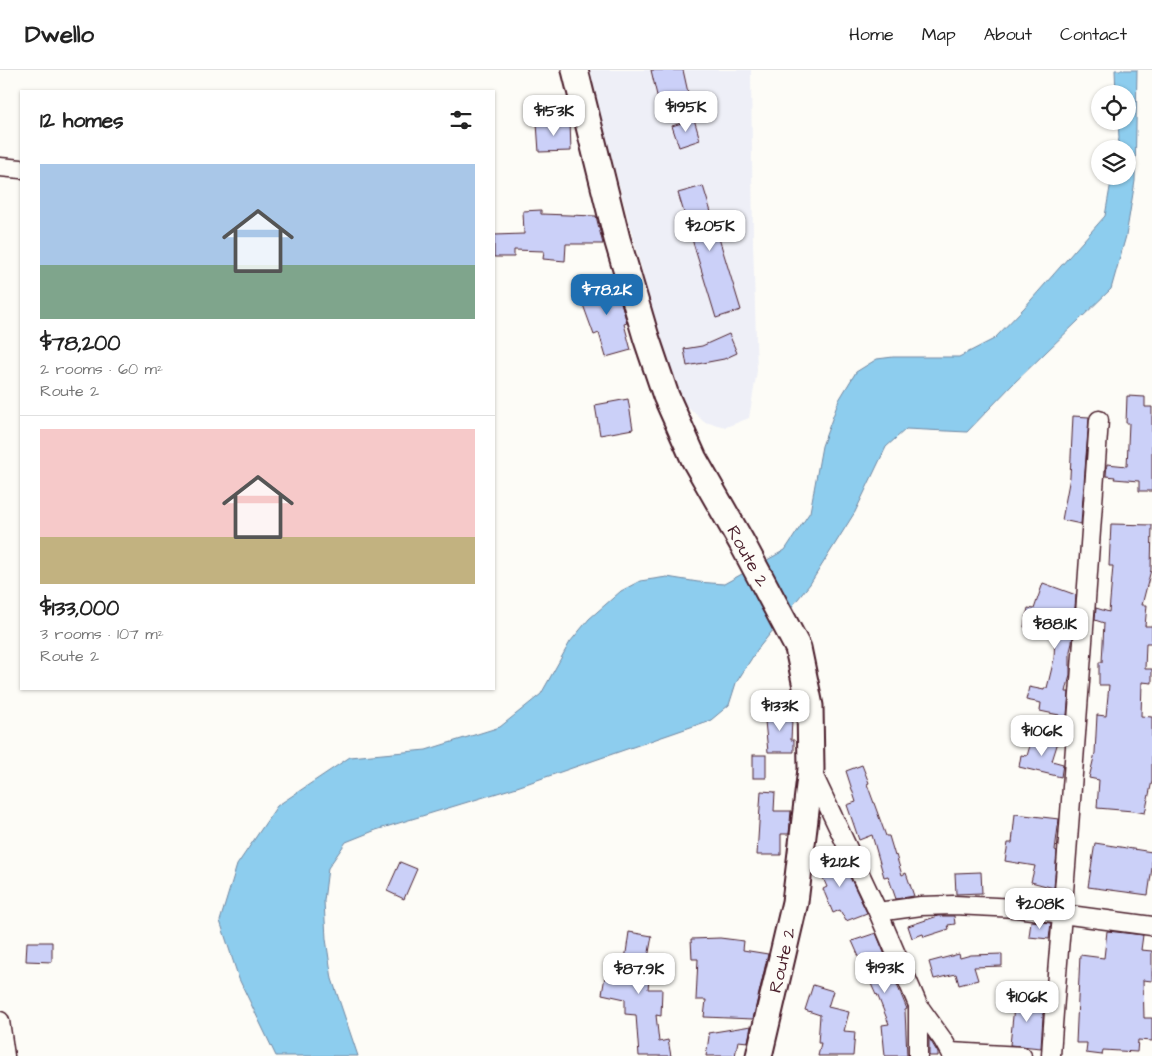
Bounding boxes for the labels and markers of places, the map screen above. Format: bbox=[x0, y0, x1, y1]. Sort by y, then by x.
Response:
pin: $195K bbox=[651, 90, 721, 133]
pin: $153K bbox=[519, 94, 589, 137]
pin: $205K bbox=[675, 210, 745, 252]
pin: $78.2K bbox=[566, 274, 648, 316]
pin: $88.1K bbox=[1014, 608, 1096, 650]
pin: $133K bbox=[745, 690, 815, 732]
pin: $106K bbox=[1007, 714, 1077, 757]
pin: $212K bbox=[805, 846, 875, 888]
pin: $208K bbox=[1005, 888, 1075, 930]
pin: $87.9K bbox=[598, 952, 680, 995]
pin: $193K bbox=[850, 952, 920, 994]
pin: $106K bbox=[992, 980, 1062, 1023]

